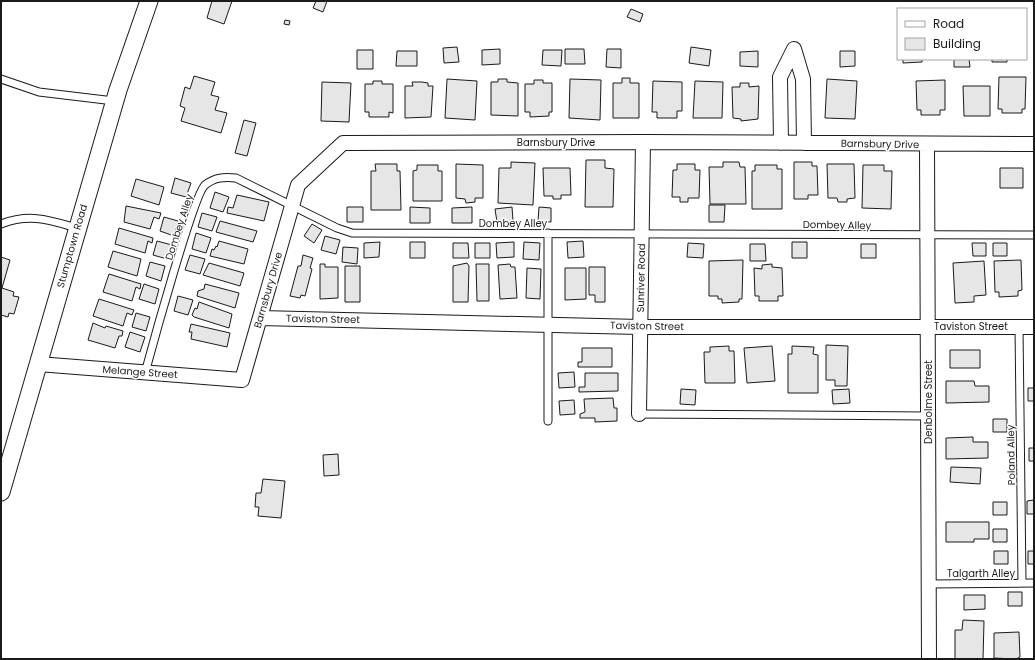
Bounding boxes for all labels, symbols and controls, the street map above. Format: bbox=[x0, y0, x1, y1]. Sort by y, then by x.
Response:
legend bbox=[897, 8, 1027, 60]
text: Road bbox=[933, 15, 964, 32]
text: Building bbox=[933, 35, 981, 52]
street label: Barnsbury Drive bbox=[517, 135, 595, 150]
street label: Barnsbury Drive bbox=[841, 136, 919, 152]
street label: Dombey Alley bbox=[161, 192, 197, 262]
street label: Stumptown Road bbox=[53, 202, 91, 290]
street label: Dombey Alley bbox=[479, 216, 548, 231]
street label: Dombey Alley bbox=[803, 217, 872, 233]
street label: Sunriver Road bbox=[633, 243, 649, 313]
street label: Barnsbury Drive bbox=[250, 250, 286, 330]
street label: Taviston Street bbox=[286, 311, 360, 327]
street label: Taviston Street bbox=[610, 318, 684, 334]
street label: Taviston Street bbox=[934, 319, 1008, 334]
street label: Denbolme Street bbox=[921, 360, 936, 444]
street label: Melange Street bbox=[102, 362, 178, 382]
street label: Poland Alley bbox=[1003, 424, 1019, 485]
street label: Talgarth Alley bbox=[947, 566, 1015, 581]

